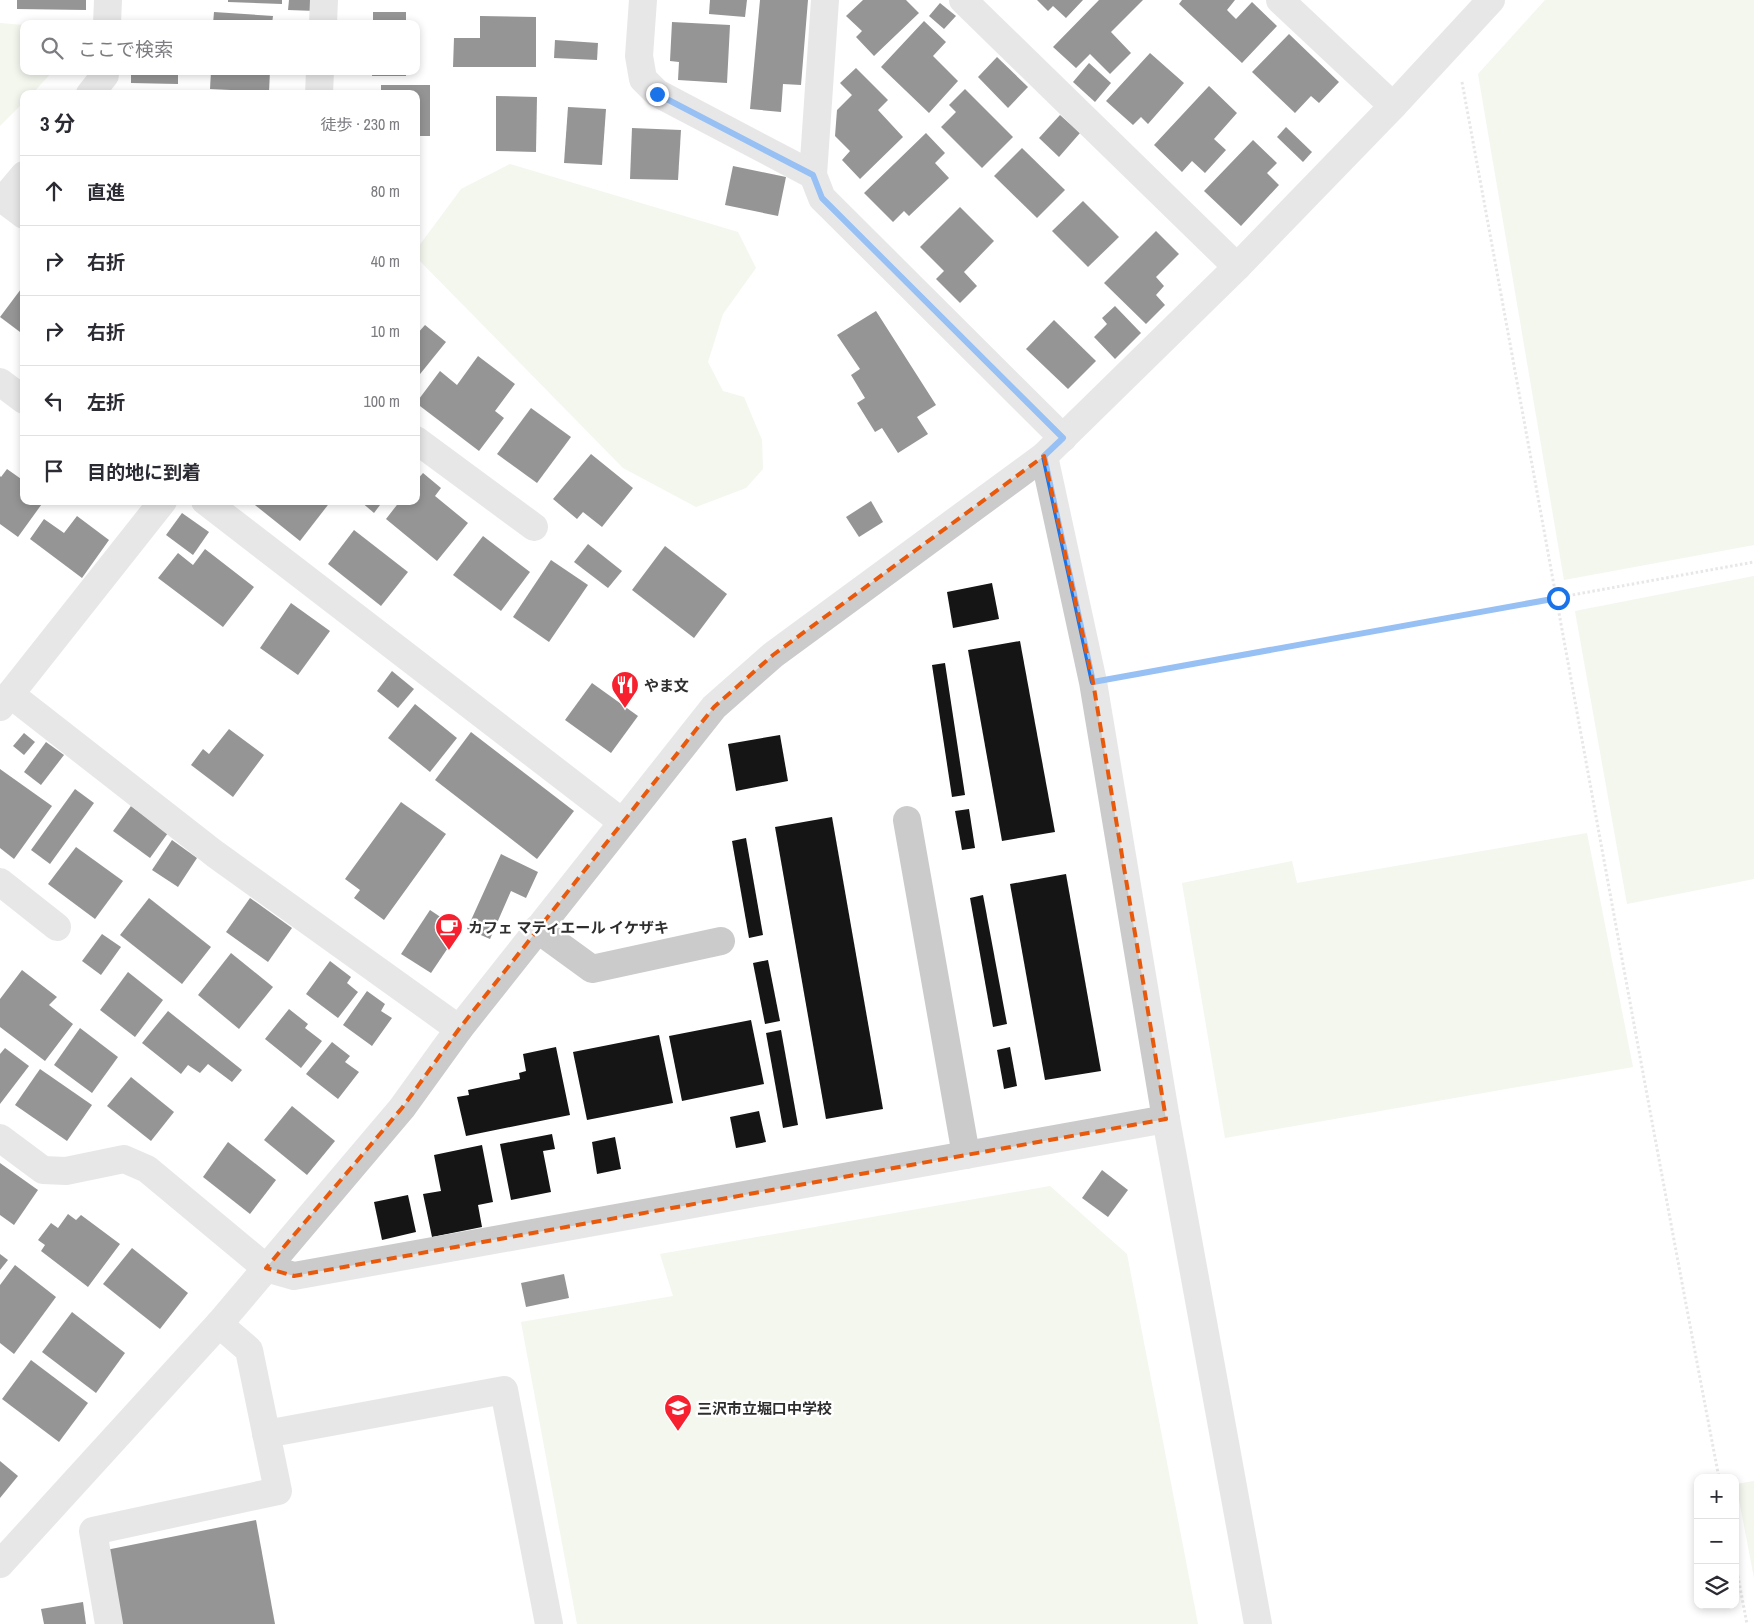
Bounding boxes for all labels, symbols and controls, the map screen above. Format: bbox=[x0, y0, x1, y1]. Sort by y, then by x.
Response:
search box bbox=[20, 20, 420, 75]
icon: search bbox=[38, 34, 66, 62]
text: ここで検索 bbox=[78, 36, 173, 62]
route end bbox=[646, 83, 669, 106]
text: 3 分 bbox=[40, 109, 75, 138]
text: 徒歩 · 230 m bbox=[321, 113, 400, 135]
icon: ahead bbox=[40, 177, 68, 205]
text: 直進 bbox=[87, 179, 125, 205]
text: 80 m bbox=[371, 180, 400, 202]
icon: right bbox=[40, 247, 68, 275]
text: 右折 bbox=[87, 249, 125, 275]
text: 40 m bbox=[371, 250, 400, 272]
icon: right bbox=[40, 317, 68, 345]
text: 右折 bbox=[87, 319, 125, 345]
text: 10 m bbox=[371, 320, 400, 342]
icon: left bbox=[40, 387, 68, 415]
text: 左折 bbox=[87, 389, 125, 415]
text: 100 m bbox=[364, 390, 400, 412]
icon: arrive bbox=[40, 457, 68, 485]
text: 目的地に到着 bbox=[87, 459, 201, 485]
route start bbox=[1547, 587, 1570, 610]
restaurant icon: やま文 bbox=[610, 670, 640, 709]
place label: やま文 bbox=[644, 675, 689, 696]
cafe icon: カフェ マティエール イケザキ bbox=[434, 912, 464, 951]
place label: カフェ マティエール イケザキ bbox=[468, 917, 669, 938]
school or university icon: 三沢市立堀口中学校 bbox=[663, 1393, 693, 1432]
place label: 三沢市立堀口中学校 bbox=[697, 1398, 832, 1419]
map controls bbox=[1694, 1474, 1739, 1609]
button: + bbox=[1694, 1474, 1739, 1519]
button: − bbox=[1694, 1519, 1739, 1564]
button: layers bbox=[1694, 1564, 1739, 1609]

